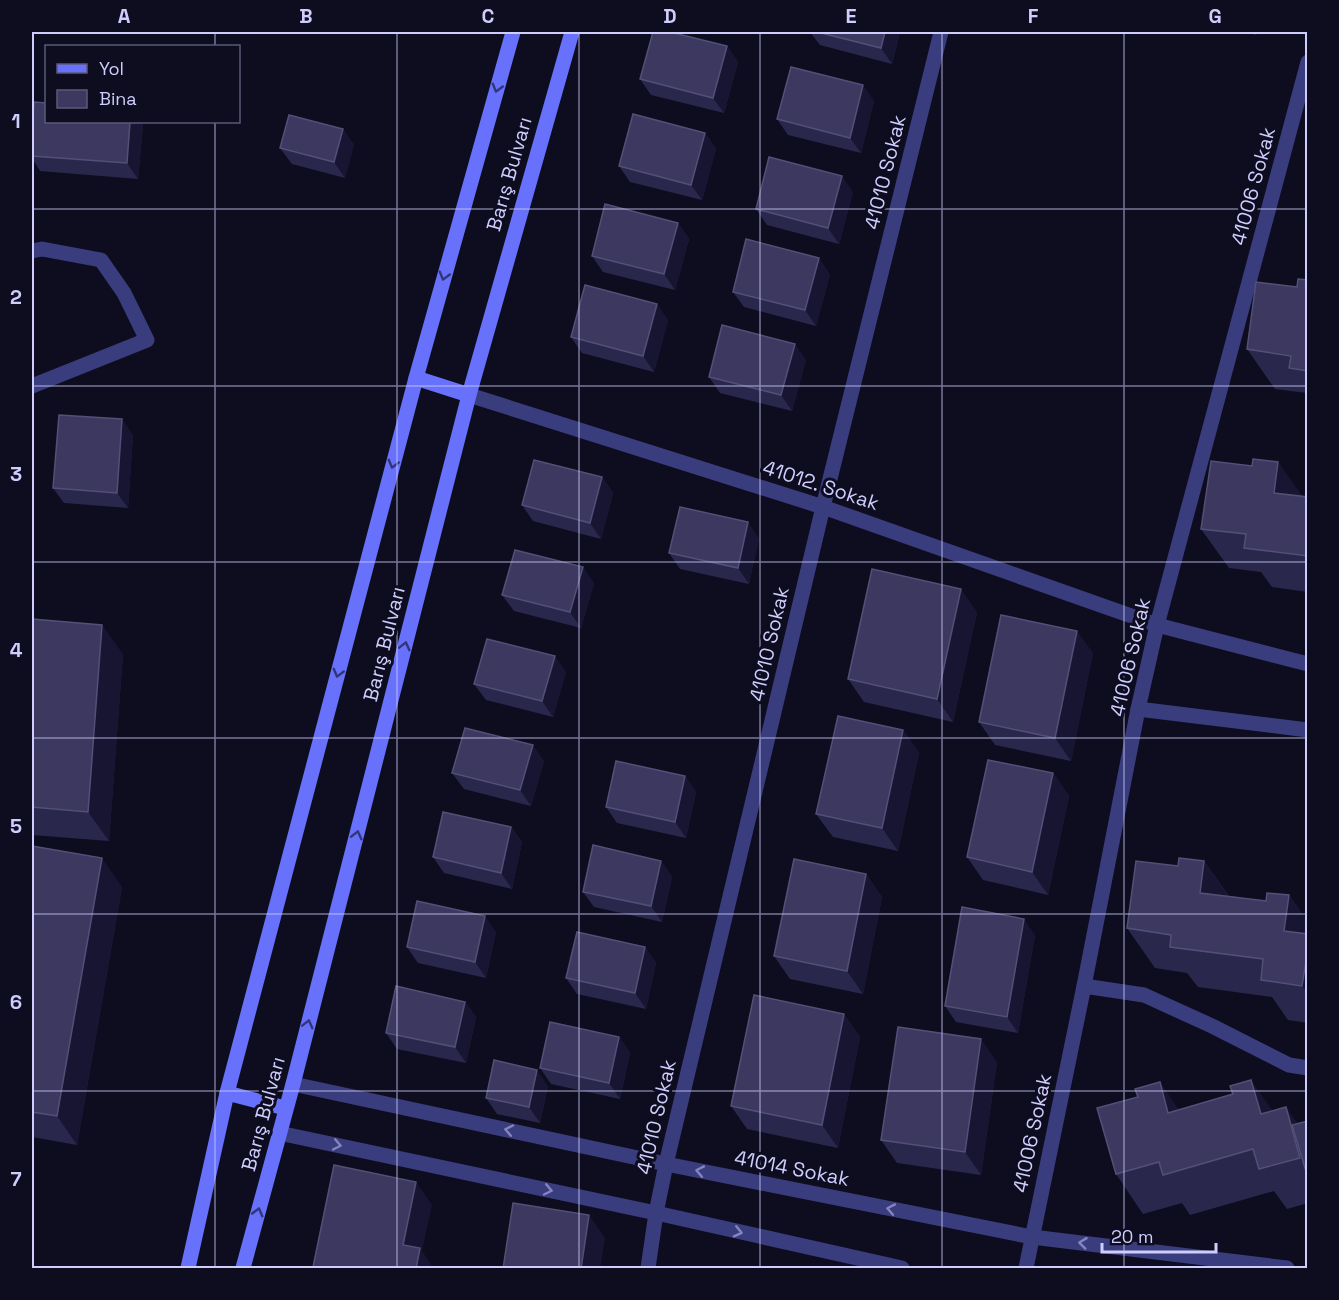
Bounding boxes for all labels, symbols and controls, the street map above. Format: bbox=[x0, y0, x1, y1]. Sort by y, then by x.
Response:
text: A bbox=[118, 3, 131, 29]
text: B bbox=[299, 3, 313, 29]
text: C bbox=[482, 3, 495, 29]
text: D bbox=[663, 3, 677, 29]
text: E bbox=[845, 3, 857, 29]
text: F bbox=[1028, 3, 1039, 29]
text: G bbox=[1208, 3, 1222, 29]
legend bbox=[45, 45, 240, 123]
text: Yol bbox=[99, 57, 124, 80]
one-way arrow bbox=[492, 82, 504, 93]
text: Bina bbox=[99, 87, 137, 110]
text: 1 bbox=[11, 108, 21, 134]
street label: 41010 Sokak bbox=[858, 112, 912, 232]
street label: Barış Bulvarı bbox=[480, 114, 538, 234]
street label: 41006 Sokak bbox=[1225, 124, 1281, 248]
one-way arrow bbox=[439, 270, 452, 280]
text: 2 bbox=[10, 284, 22, 310]
street label: 41012. Sokak bbox=[760, 454, 883, 516]
one-way arrow bbox=[388, 458, 400, 469]
text: 3 bbox=[10, 461, 22, 487]
street label: Barış Bulvarı bbox=[357, 584, 411, 704]
street label: 41010 Sokak bbox=[743, 584, 795, 704]
street label: 41006 Sokak bbox=[1104, 595, 1156, 719]
text: 4 bbox=[10, 637, 23, 663]
one-way arrow bbox=[397, 641, 410, 651]
one-way arrow bbox=[333, 667, 345, 677]
text: 5 bbox=[10, 813, 22, 839]
one-way arrow bbox=[349, 830, 362, 840]
text: 6 bbox=[10, 989, 22, 1015]
one-way arrow bbox=[301, 1019, 314, 1029]
street label: Barış Bulvarı bbox=[235, 1054, 291, 1174]
street label: 41010 Sokak bbox=[630, 1057, 682, 1177]
street label: 41006 Sokak bbox=[1007, 1071, 1057, 1195]
one-way arrow bbox=[505, 1125, 515, 1138]
one-way arrow bbox=[331, 1138, 341, 1151]
street label: 41014 Sokak bbox=[732, 1144, 852, 1192]
one-way arrow bbox=[695, 1165, 705, 1178]
text: 7 bbox=[10, 1166, 22, 1192]
one-way arrow bbox=[543, 1183, 553, 1196]
one-way arrow bbox=[887, 1203, 897, 1216]
one-way arrow bbox=[251, 1207, 263, 1218]
scale bar bbox=[1102, 1216, 1216, 1254]
one-way arrow bbox=[733, 1225, 743, 1238]
text: 20 m bbox=[1111, 1225, 1154, 1248]
one-way arrow bbox=[1079, 1238, 1088, 1250]

